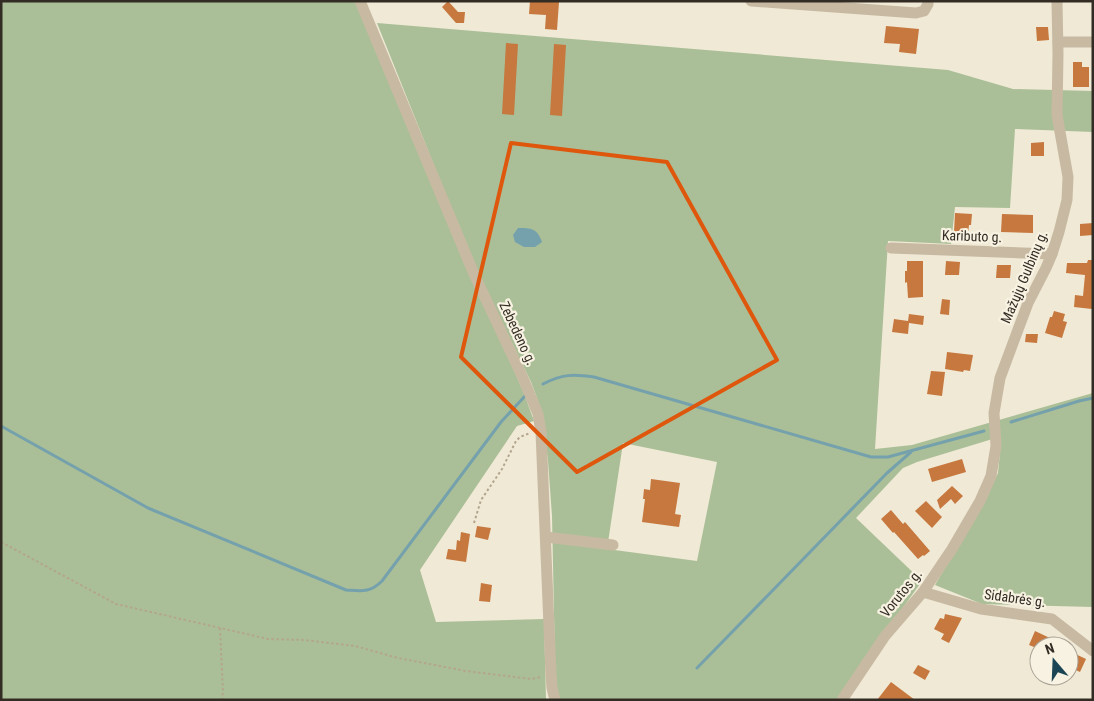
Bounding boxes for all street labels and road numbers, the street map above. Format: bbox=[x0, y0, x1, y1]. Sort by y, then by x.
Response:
street label: Kaributo g. bbox=[942, 227, 1002, 245]
street label: Mažųjų Gulbinų g. bbox=[997, 228, 1051, 326]
street label: Zebedeno g. bbox=[496, 299, 540, 367]
street label: Vorutos g. bbox=[877, 566, 925, 620]
street label: Sidabrės g. bbox=[983, 586, 1047, 610]

